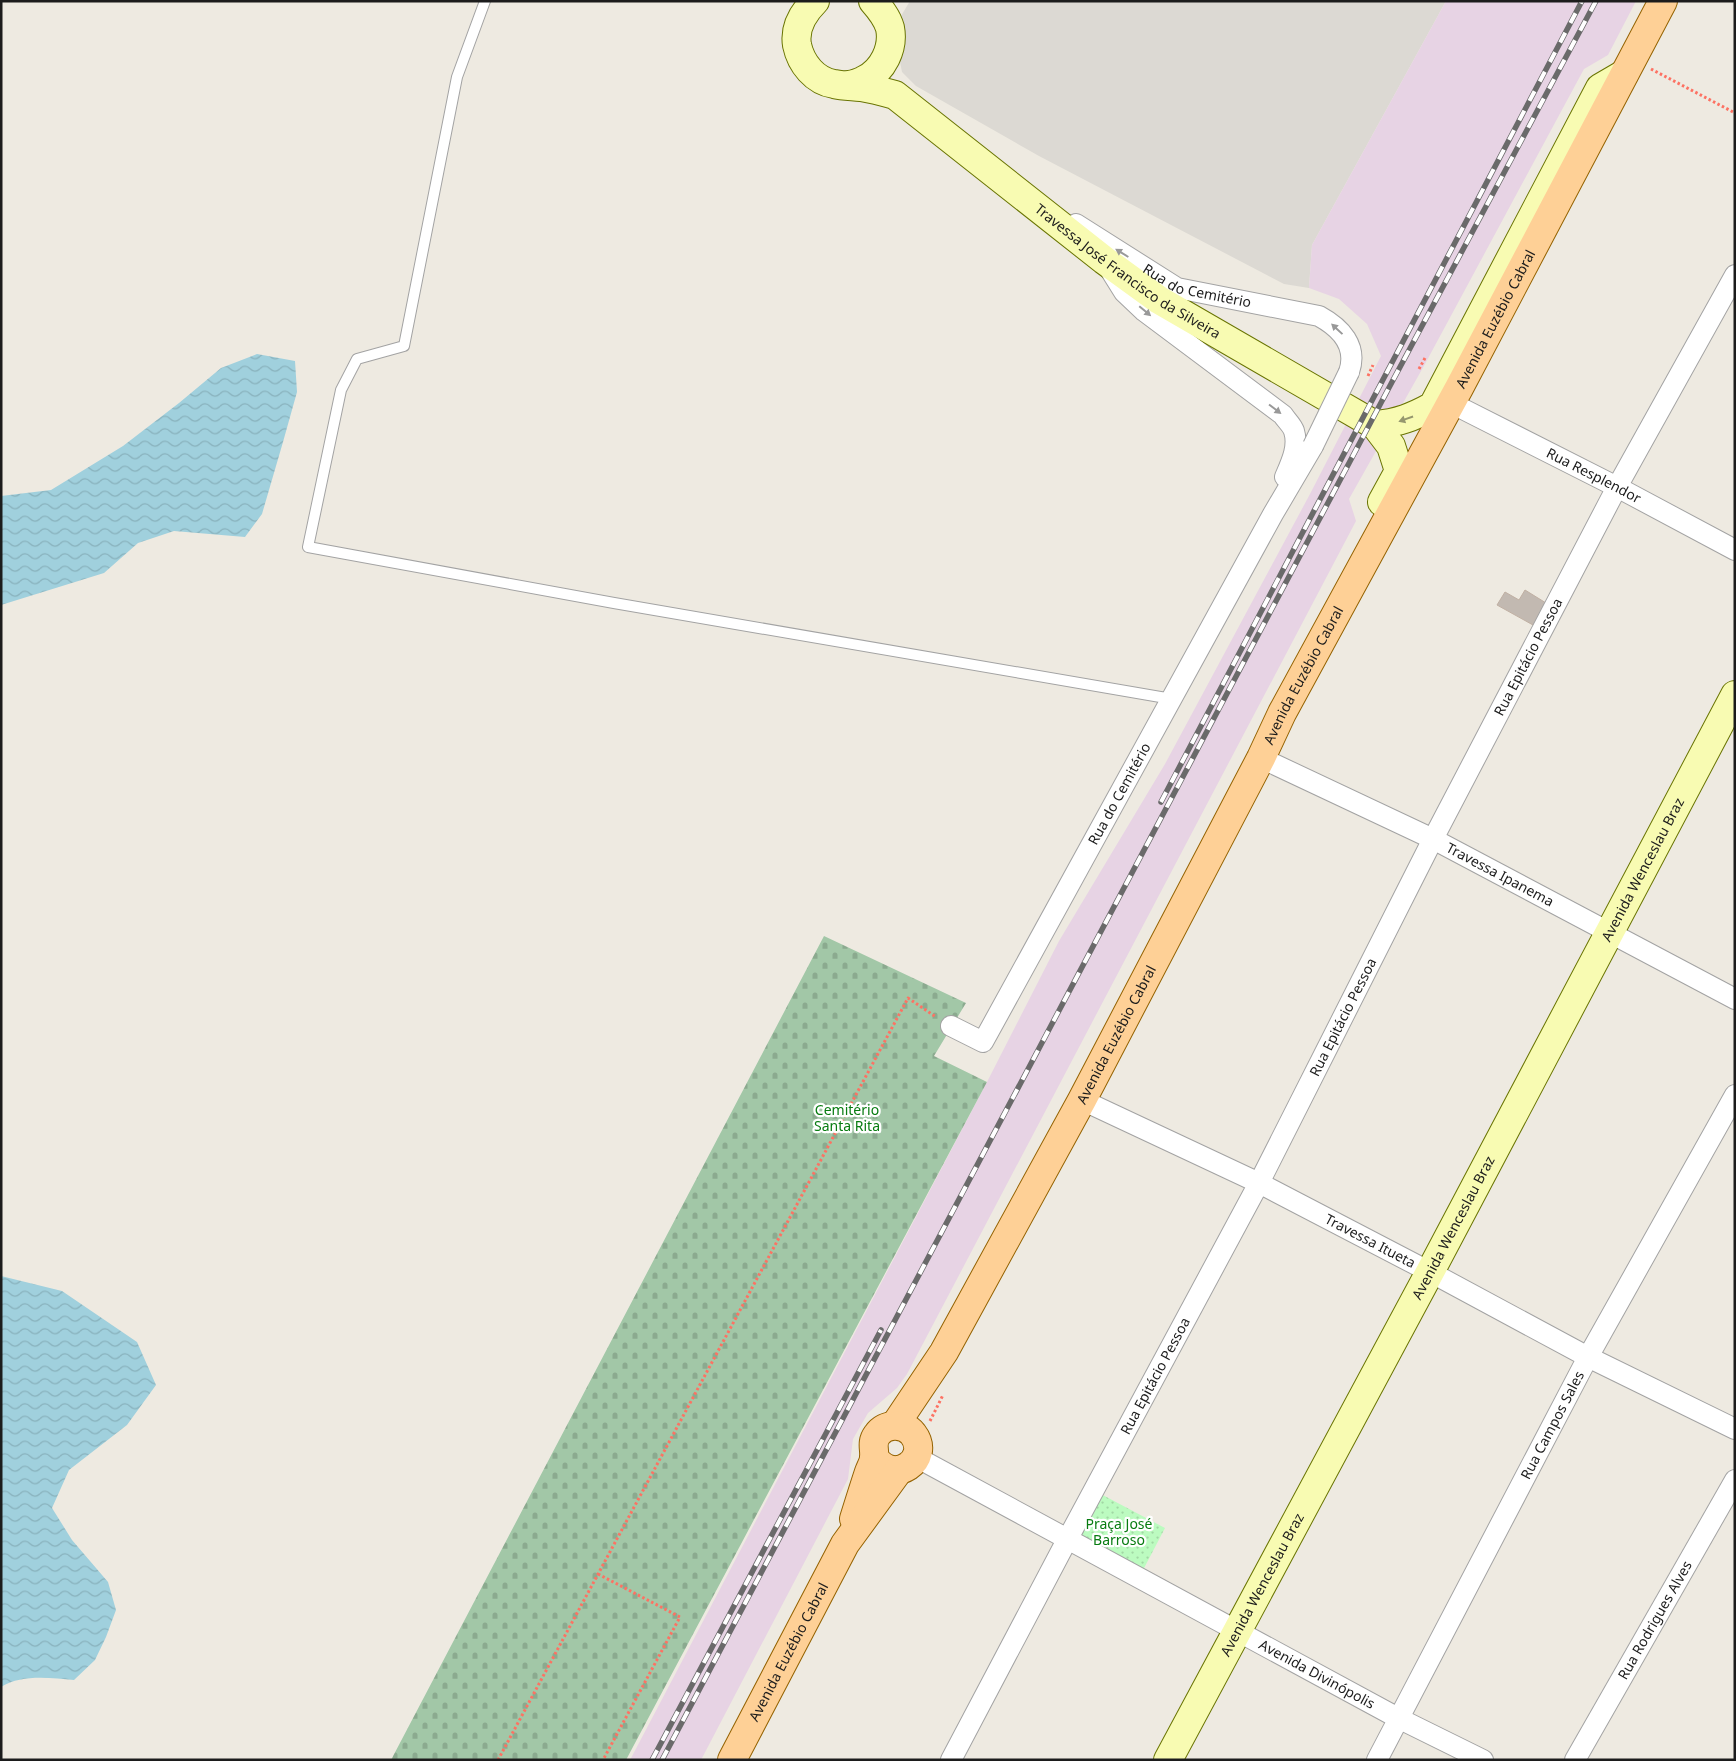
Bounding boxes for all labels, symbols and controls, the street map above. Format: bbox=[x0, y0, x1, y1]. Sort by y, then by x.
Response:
street label: Travessa José Francisco da Silveira bbox=[1031, 199, 1224, 343]
street label: Avenida Euzébio Cabral bbox=[1451, 246, 1539, 391]
one-way arrow bbox=[1115, 248, 1128, 257]
street label: Rua do Cemitério bbox=[1140, 259, 1253, 311]
one-way arrow bbox=[1138, 306, 1151, 317]
one-way arrow bbox=[1331, 323, 1343, 335]
one-way arrow bbox=[1268, 404, 1282, 414]
one-way arrow bbox=[1399, 415, 1414, 423]
street label: Rua Resplendor bbox=[1543, 443, 1645, 507]
street label: Rua Epitácio Pessoa bbox=[1489, 594, 1566, 719]
street label: Avenida Euzébio Cabral bbox=[1259, 603, 1347, 748]
street label: Rua do Cemitério bbox=[1083, 739, 1155, 848]
street label: Avenida Wenceslau Braz bbox=[1596, 794, 1688, 945]
street label: Travessa Ipanema bbox=[1443, 838, 1557, 910]
street label: Rua Epitácio Pessoa bbox=[1305, 954, 1380, 1079]
street label: Avenida Euzébio Cabral bbox=[1072, 962, 1160, 1107]
park label: Cemitério Santa Rita bbox=[814, 1100, 880, 1135]
street label: Avenida Wenceslau Braz bbox=[1407, 1152, 1499, 1303]
street label: Travessa Itueta bbox=[1322, 1209, 1419, 1272]
street label: Rua Epitácio Pessoa bbox=[1116, 1314, 1194, 1438]
street label: Rua Campos Sales bbox=[1516, 1367, 1588, 1482]
street label: Avenida Wenceslau Braz bbox=[1215, 1509, 1308, 1659]
park label: Praça José Barroso bbox=[1086, 1514, 1153, 1549]
street label: Rua Rodrigues Alves bbox=[1613, 1557, 1696, 1683]
street label: Avenida Euzébio Cabral bbox=[744, 1579, 832, 1724]
street label: Avenida Divinópolis bbox=[1256, 1635, 1379, 1713]

